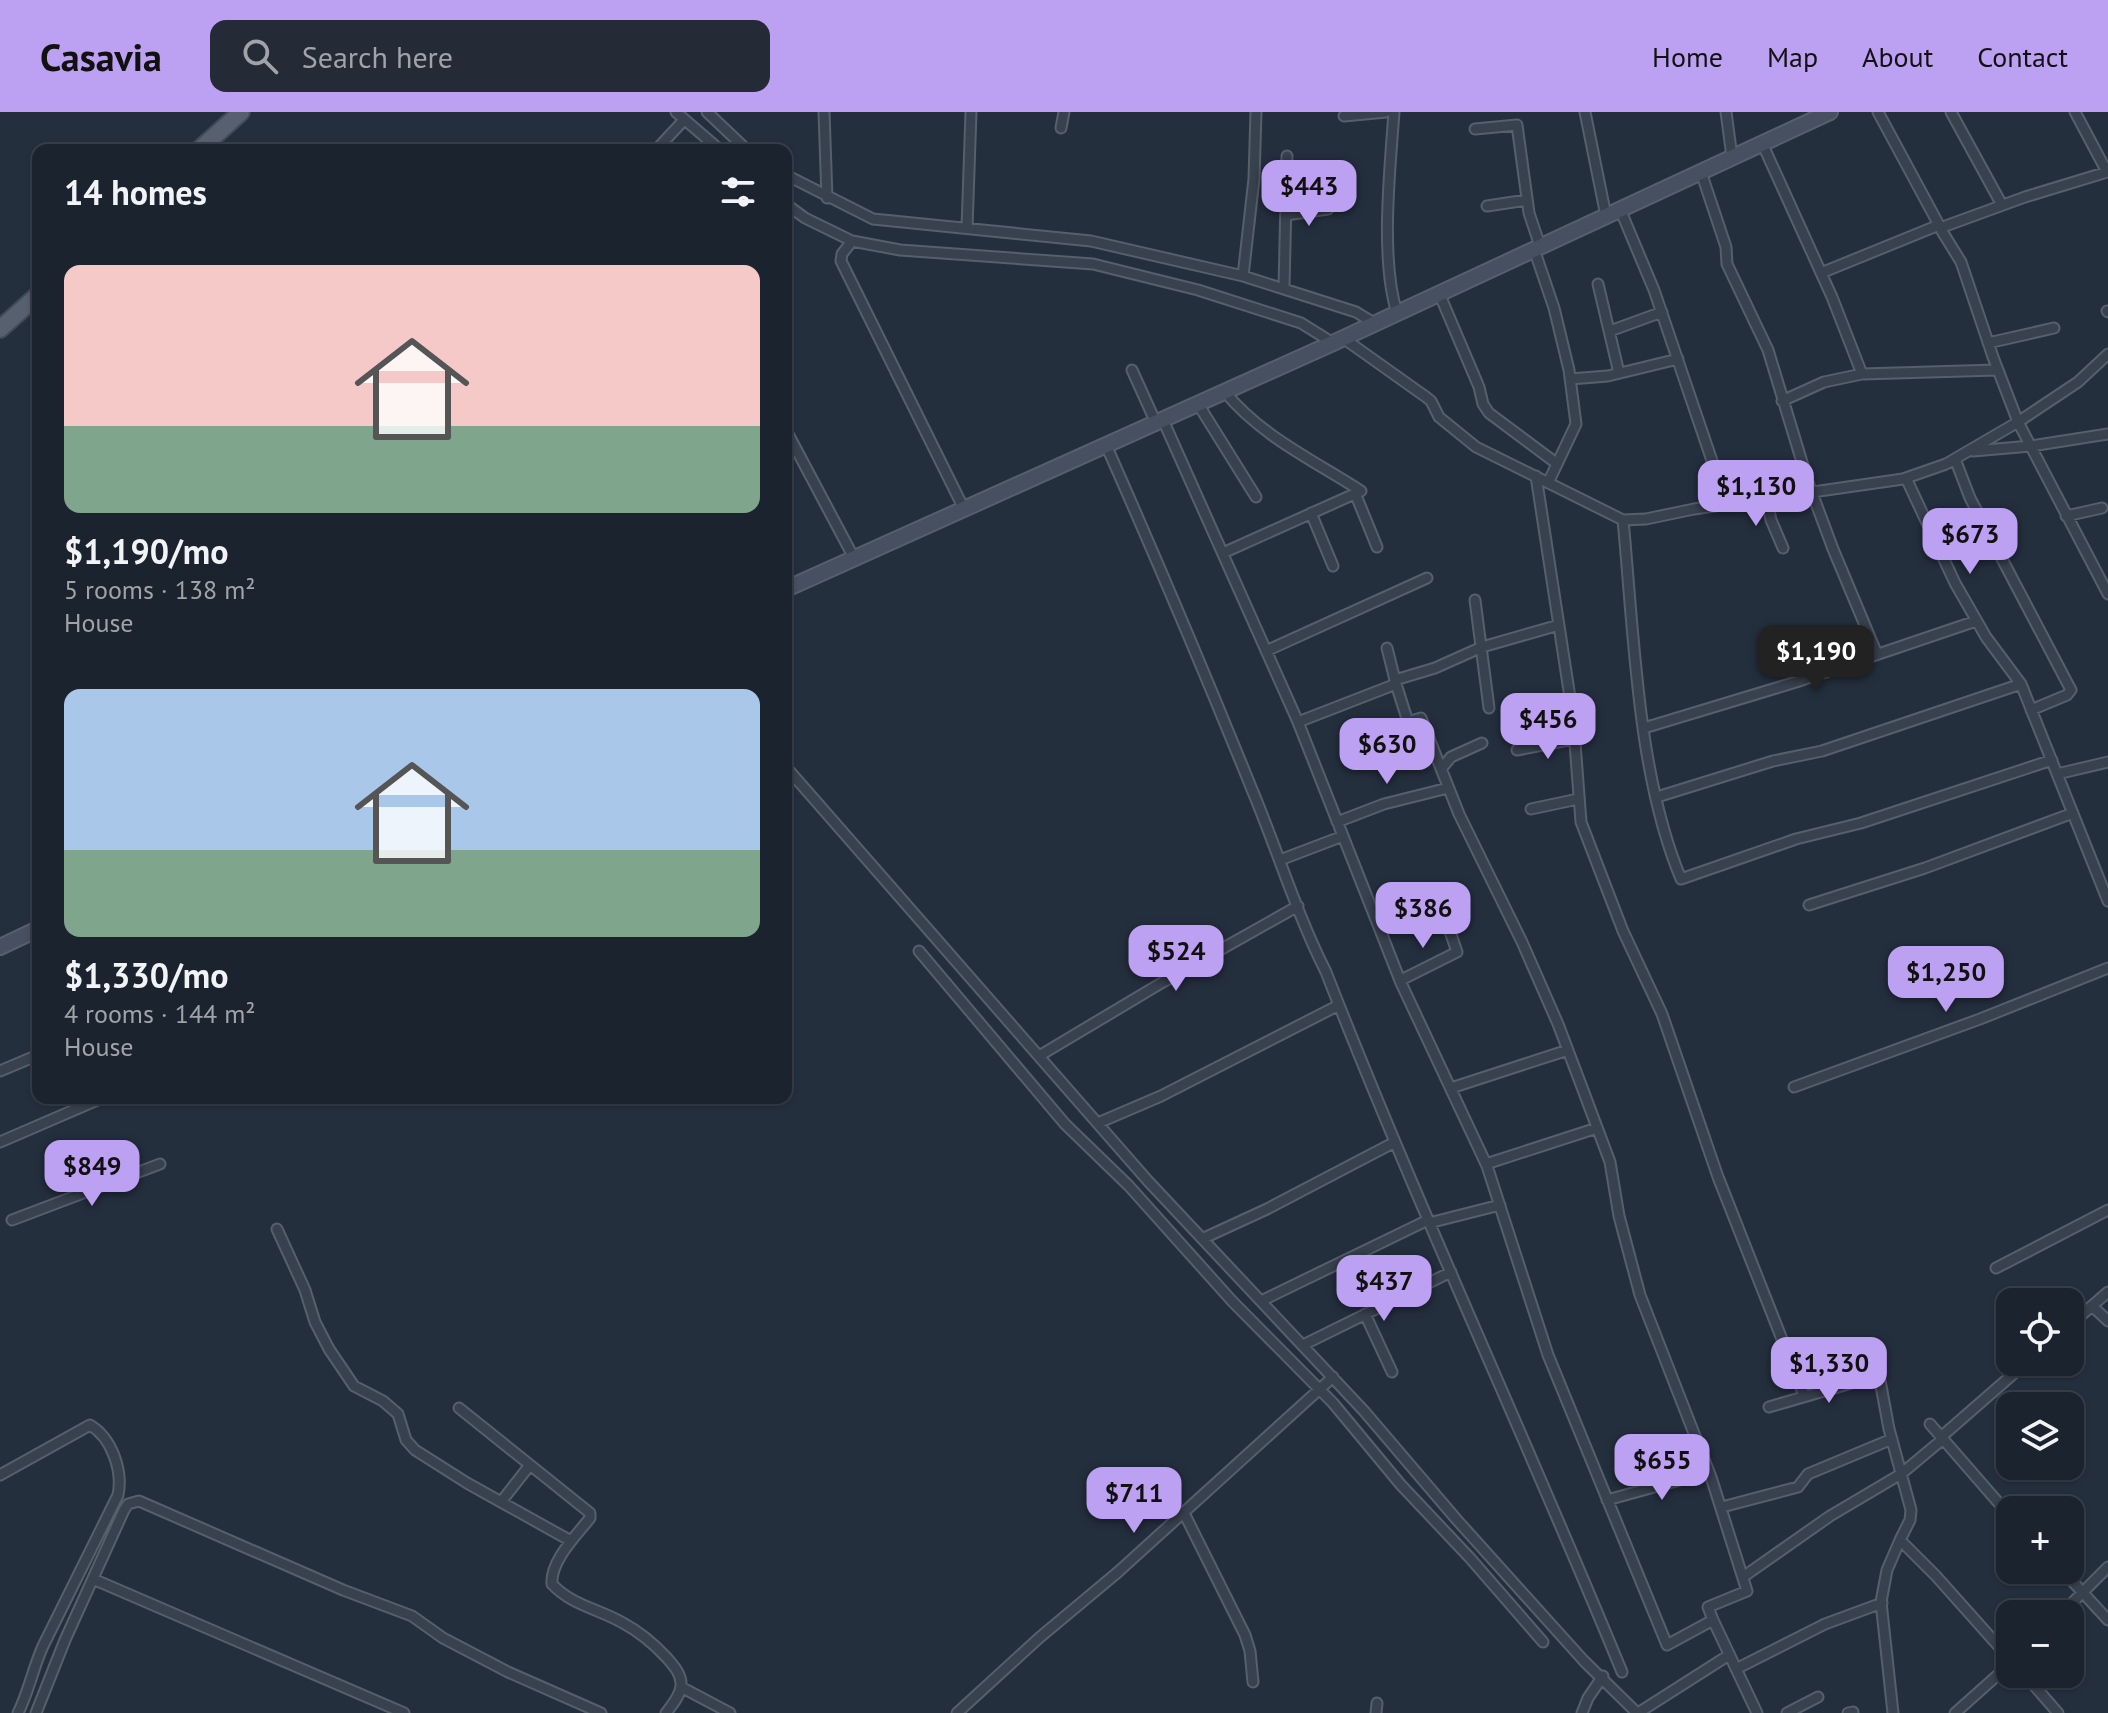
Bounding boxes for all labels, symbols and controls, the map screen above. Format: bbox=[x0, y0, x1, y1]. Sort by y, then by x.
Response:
search box bbox=[210, 20, 770, 92]
text: Casavia bbox=[40, 32, 162, 81]
icon: search bbox=[238, 34, 282, 78]
text: Search here bbox=[302, 37, 453, 76]
text: Home bbox=[1652, 38, 1723, 75]
text: Map bbox=[1767, 38, 1818, 75]
text: About bbox=[1862, 38, 1933, 75]
text: Contact bbox=[1977, 38, 2068, 75]
pin: $443 bbox=[1262, 160, 1356, 228]
text: $443 bbox=[1280, 169, 1338, 202]
text: 14 homes bbox=[64, 170, 207, 214]
icon: filters bbox=[716, 170, 760, 214]
icon: home bbox=[340, 317, 484, 461]
pin: $1,130 bbox=[1691, 460, 1821, 528]
text: $1,130 bbox=[1716, 469, 1796, 502]
pin: $673 bbox=[1923, 508, 2017, 576]
text: $673 bbox=[1941, 517, 1999, 550]
text: $1,190/mo bbox=[64, 529, 228, 573]
text: 5 rooms · 138 m² bbox=[64, 573, 256, 606]
text: House bbox=[64, 606, 134, 639]
pin: $1,190 bbox=[1751, 625, 1881, 693]
text: $1,190 bbox=[1776, 634, 1856, 667]
pin: $456 bbox=[1501, 693, 1595, 761]
text: $456 bbox=[1519, 702, 1577, 735]
pin: $630 bbox=[1340, 718, 1434, 786]
text: $630 bbox=[1358, 727, 1416, 760]
icon: home bbox=[340, 741, 484, 885]
pin: $386 bbox=[1376, 882, 1470, 950]
text: $386 bbox=[1394, 891, 1452, 924]
pin: $524 bbox=[1129, 925, 1223, 993]
text: $524 bbox=[1147, 934, 1205, 967]
pin: $1,250 bbox=[1881, 946, 2011, 1014]
text: $1,330/mo bbox=[64, 953, 228, 997]
text: $1,250 bbox=[1906, 955, 1986, 988]
text: 4 rooms · 144 m² bbox=[64, 997, 256, 1030]
text: House bbox=[64, 1030, 134, 1063]
pin: $849 bbox=[45, 1140, 139, 1208]
text: $849 bbox=[63, 1149, 121, 1182]
pin: $437 bbox=[1337, 1255, 1431, 1323]
text: $437 bbox=[1355, 1264, 1413, 1297]
map controls bbox=[1996, 1288, 2084, 1688]
button: locate bbox=[1996, 1288, 2084, 1376]
pin: $1,330 bbox=[1764, 1337, 1894, 1405]
text: $1,330 bbox=[1789, 1346, 1869, 1379]
button: layers bbox=[1996, 1392, 2084, 1480]
pin: $655 bbox=[1615, 1434, 1709, 1502]
text: $655 bbox=[1633, 1443, 1691, 1476]
pin: $711 bbox=[1087, 1467, 1181, 1535]
text: $711 bbox=[1105, 1476, 1163, 1509]
button: + bbox=[1996, 1496, 2084, 1584]
button: − bbox=[1996, 1600, 2084, 1688]

